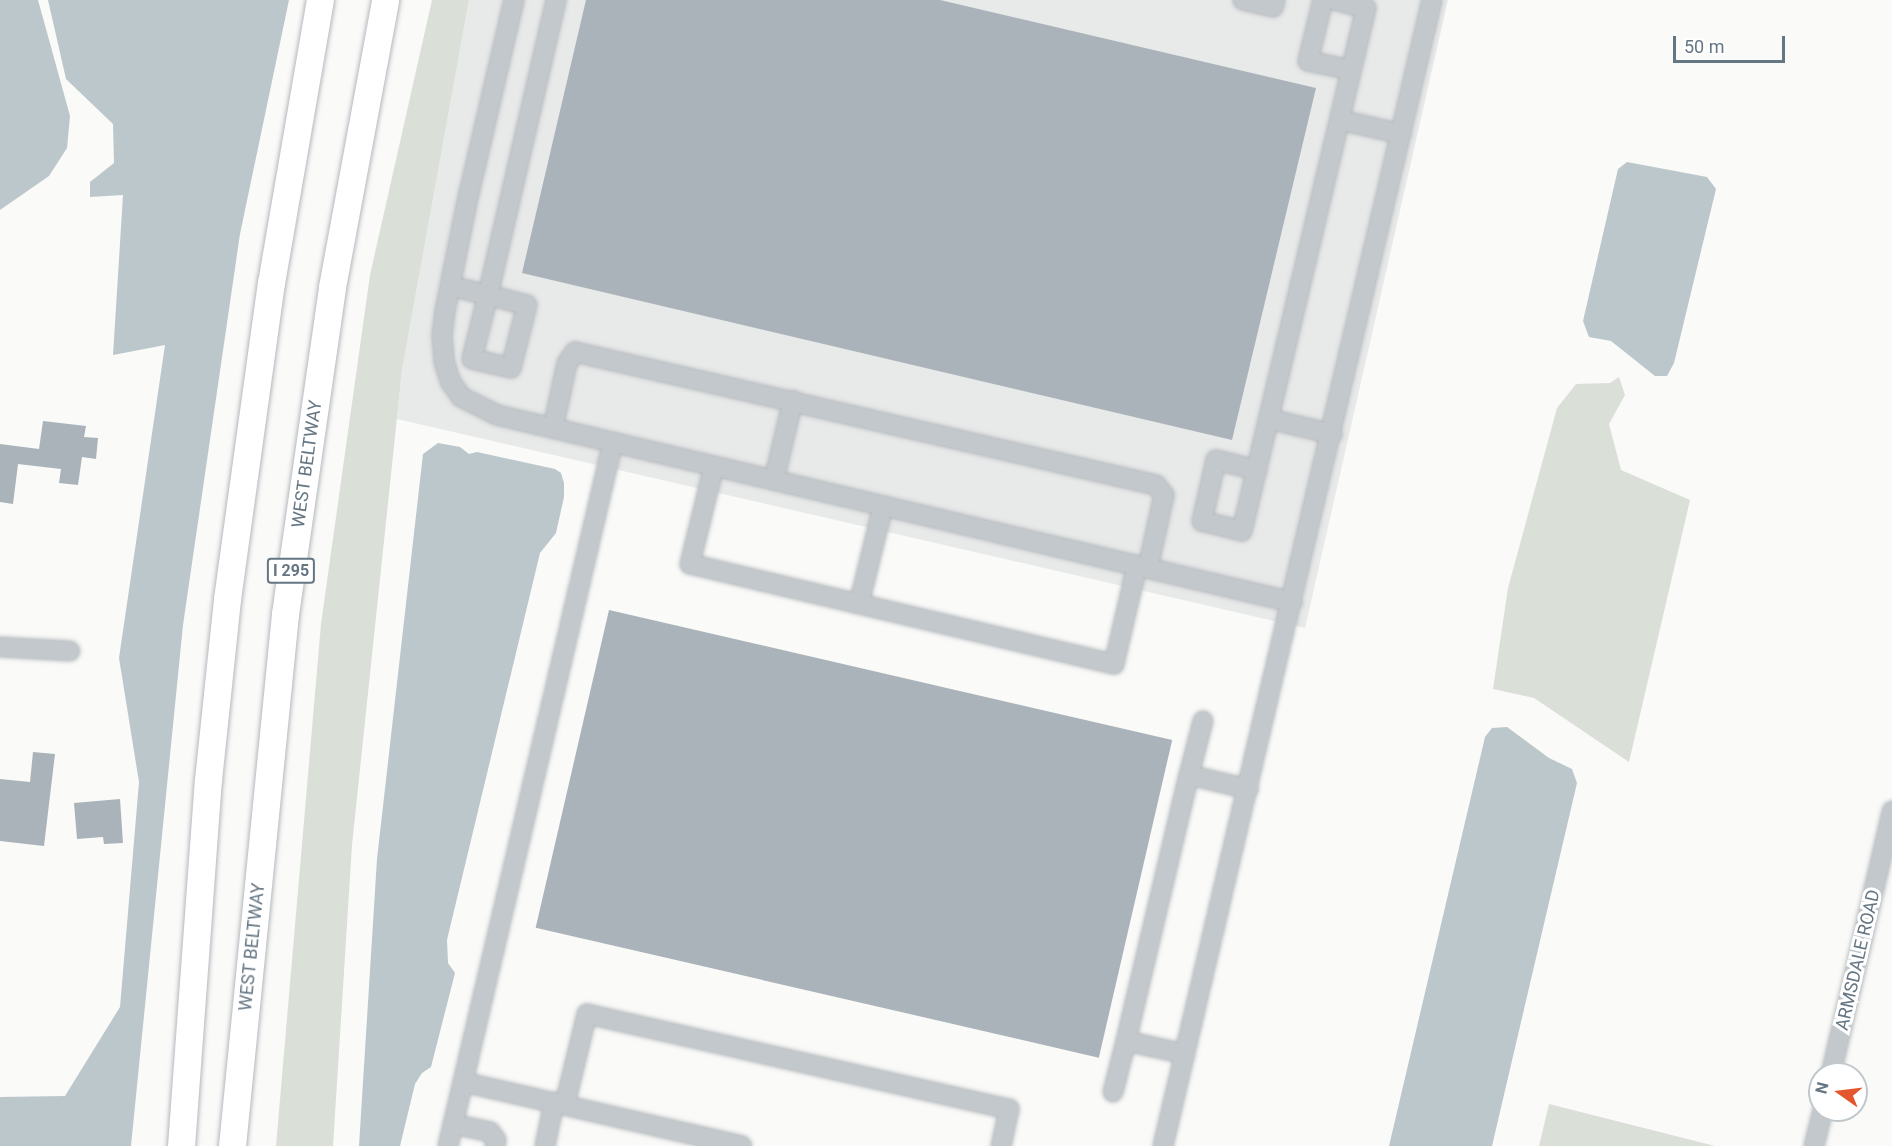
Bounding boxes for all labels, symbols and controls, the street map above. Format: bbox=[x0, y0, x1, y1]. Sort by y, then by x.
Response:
scale bar bbox=[1676, 24, 1788, 62]
text: 50 m bbox=[1684, 36, 1724, 57]
street label: WEST BELTWAY bbox=[287, 399, 327, 529]
road number: I 295 bbox=[266, 558, 316, 584]
street label: WEST BELTWAY bbox=[235, 882, 269, 1012]
street label: ARMSDALE ROAD bbox=[1831, 887, 1885, 1033]
north arrow bbox=[1808, 1062, 1868, 1122]
text: N bbox=[1811, 1080, 1833, 1096]

